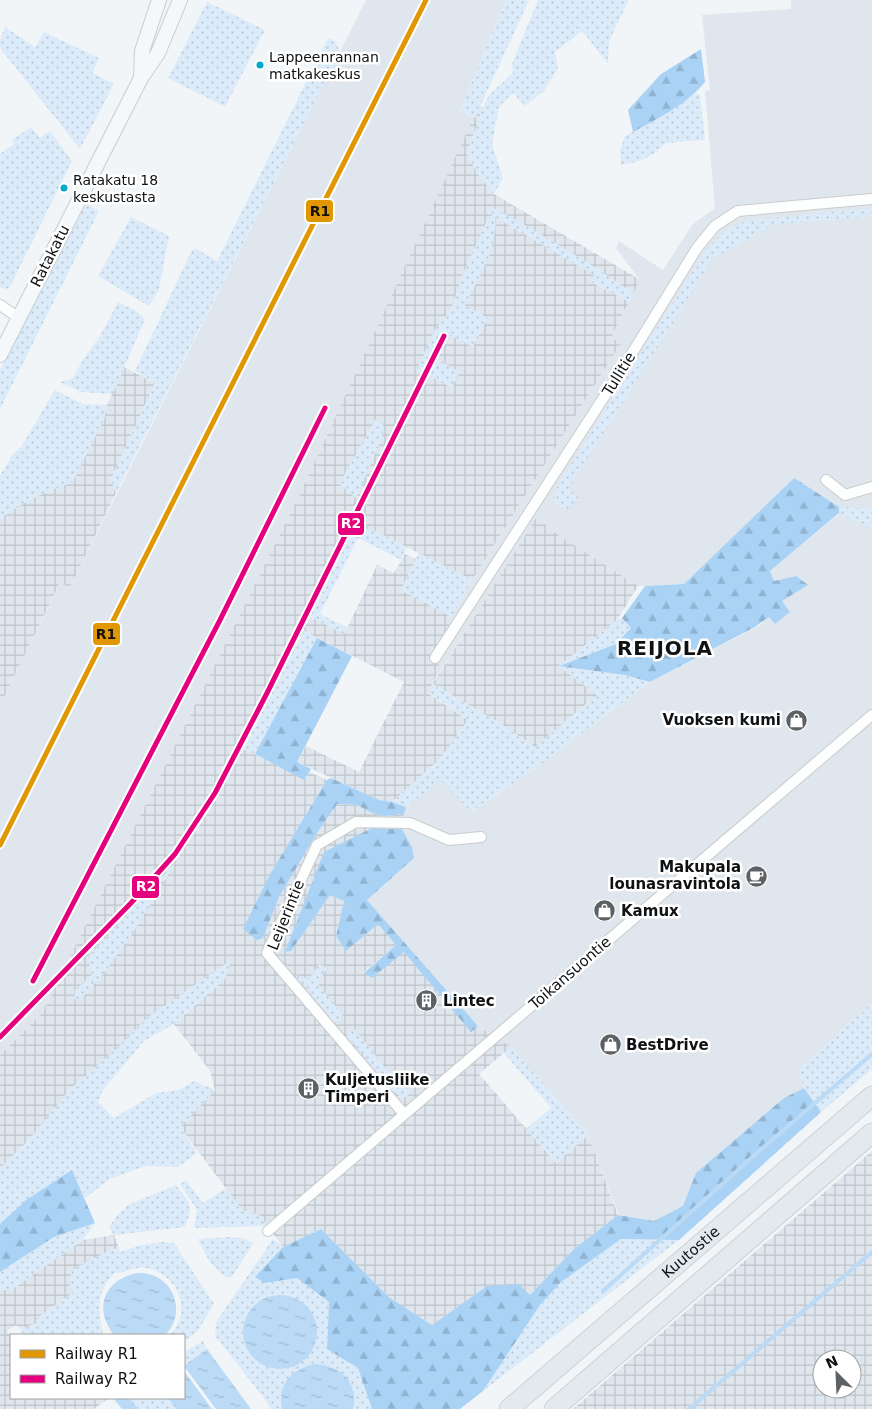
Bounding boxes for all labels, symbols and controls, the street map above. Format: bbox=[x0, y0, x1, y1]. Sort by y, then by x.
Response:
place label: Lappeenrannan matkakeskus bbox=[269, 49, 379, 82]
marker: Lappeenrannan matkakeskus bbox=[255, 60, 265, 70]
place label: Ratakatu 18 keskustasta bbox=[73, 172, 158, 205]
marker: Ratakatu 18 keskustasta bbox=[59, 183, 69, 193]
line badge: R1 bbox=[305, 199, 334, 223]
text: R1 bbox=[310, 203, 330, 219]
street label: Ratakatu bbox=[27, 222, 73, 290]
street label: Tullitie bbox=[598, 349, 639, 400]
line badge: R2 bbox=[337, 512, 365, 536]
text: R2 bbox=[341, 515, 361, 531]
line badge: R1 bbox=[92, 622, 121, 646]
text: R1 bbox=[96, 626, 116, 642]
district label: REIJOLA bbox=[617, 636, 713, 660]
shop icon: Vuoksen kumi bbox=[785, 708, 809, 732]
place label: Vuoksen kumi bbox=[663, 711, 781, 729]
place label: Makupala lounasravintola bbox=[609, 858, 741, 893]
cafe icon: Makupala lounasravintola bbox=[745, 864, 769, 888]
line badge: R2 bbox=[131, 875, 160, 899]
street label: Leijerintie bbox=[264, 877, 308, 953]
text: R2 bbox=[136, 878, 156, 894]
shop icon: Kamux bbox=[593, 899, 617, 923]
place label: Kamux bbox=[621, 902, 679, 920]
street label: Toikansuontie bbox=[525, 933, 615, 1014]
building icon: Lintec bbox=[415, 989, 439, 1013]
place label: Lintec bbox=[443, 992, 495, 1010]
shop icon: BestDrive bbox=[598, 1033, 622, 1057]
place label: BestDrive bbox=[626, 1036, 709, 1054]
place label: Kuljetusliike Timperi bbox=[325, 1071, 429, 1106]
building icon: Kuljetusliike Timperi bbox=[297, 1077, 321, 1101]
street label: Kuutostie bbox=[658, 1222, 723, 1282]
legend bbox=[10, 1334, 185, 1399]
text: Railway R1 bbox=[55, 1345, 138, 1363]
north arrow bbox=[812, 1349, 862, 1399]
text: N bbox=[823, 1352, 840, 1372]
text: Railway R2 bbox=[55, 1370, 138, 1388]

